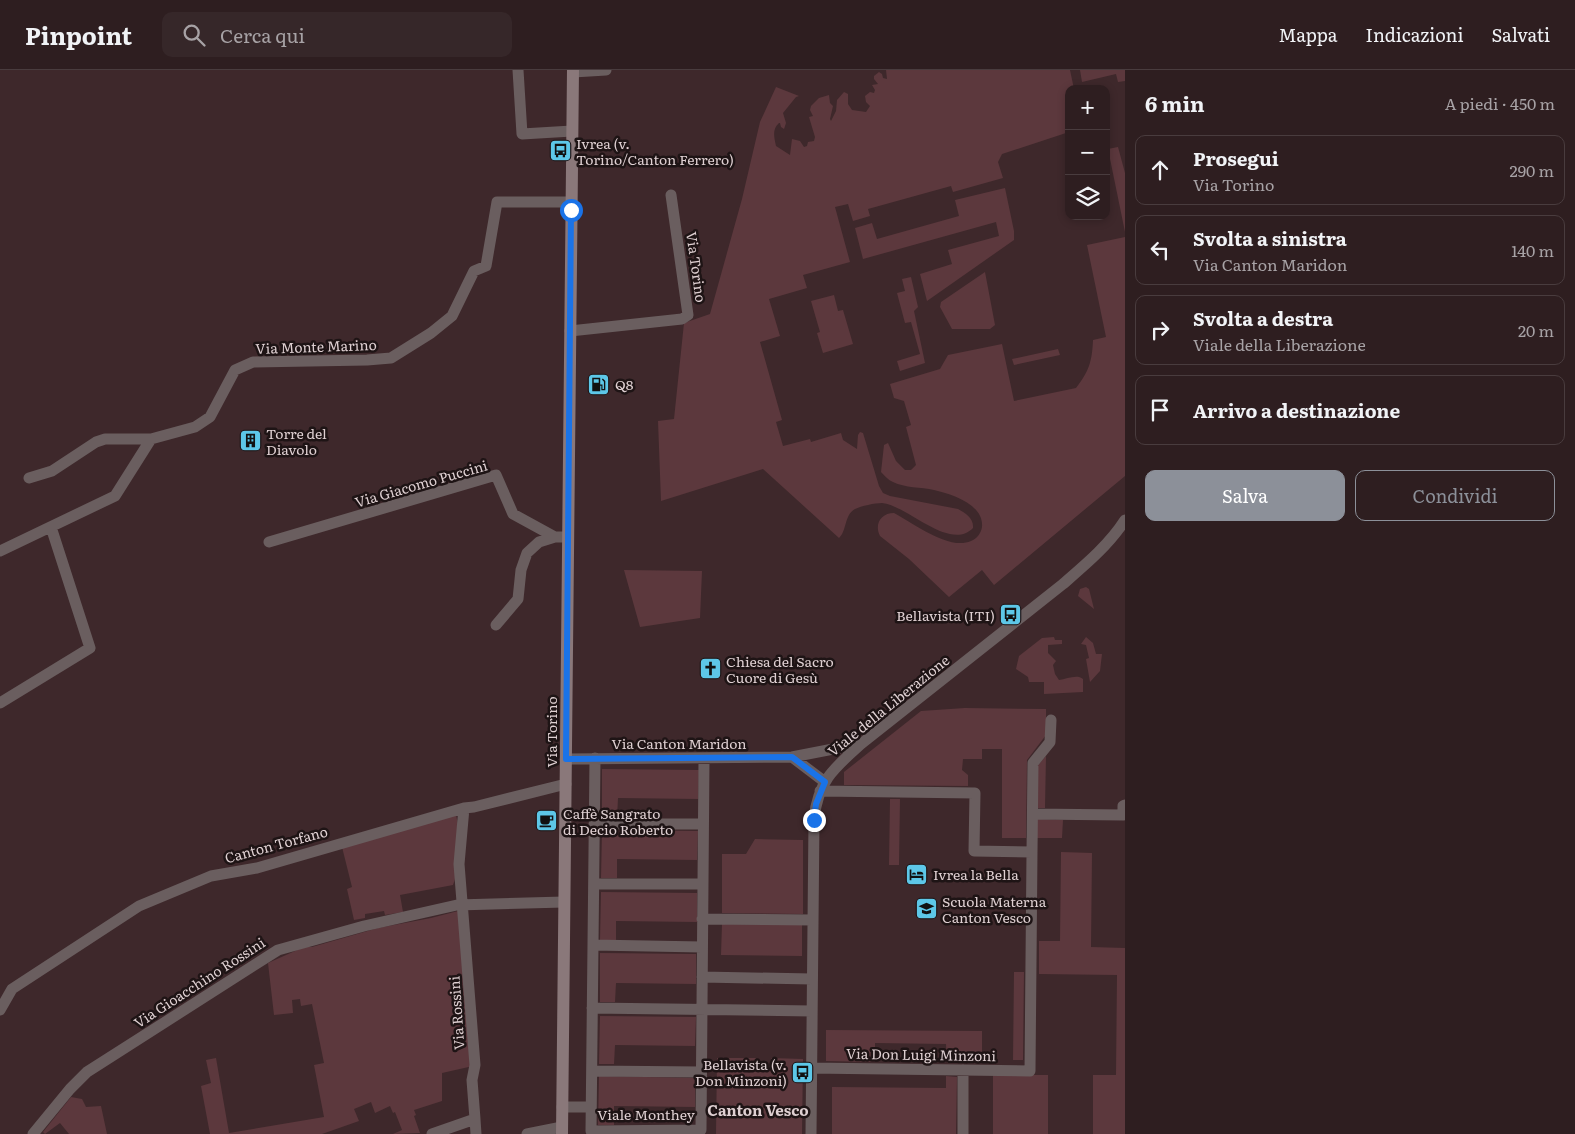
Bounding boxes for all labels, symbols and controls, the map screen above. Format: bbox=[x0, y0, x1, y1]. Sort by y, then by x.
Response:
search box bbox=[162, 12, 512, 57]
text: Pinpoint bbox=[25, 17, 132, 52]
icon: search bbox=[180, 21, 208, 49]
text: Cerca qui bbox=[220, 21, 305, 49]
text: Mappa bbox=[1279, 21, 1338, 48]
text: Indicazioni bbox=[1366, 21, 1463, 48]
text: Salvati bbox=[1491, 21, 1550, 48]
map controls bbox=[1065, 85, 1110, 220]
button: + bbox=[1065, 85, 1110, 130]
text: 6 min bbox=[1145, 87, 1205, 118]
text: A piedi · 450 m bbox=[1445, 91, 1555, 115]
button: − bbox=[1065, 130, 1110, 175]
place label: Ivrea (v. Torino/Canton Ferrero) bbox=[576, 133, 734, 169]
bus stop icon: Ivrea (v. Torino/Canton Ferrero) bbox=[548, 139, 572, 163]
text: Prosegui bbox=[1193, 144, 1279, 172]
icon: ahead bbox=[1146, 156, 1174, 184]
text: 290 m bbox=[1510, 158, 1554, 182]
text: Via Torino bbox=[1193, 172, 1274, 196]
button: layers bbox=[1065, 175, 1110, 220]
route start bbox=[560, 199, 583, 222]
text: Svolta a sinistra bbox=[1193, 224, 1347, 252]
street label: Via Torino bbox=[682, 230, 712, 304]
icon: left bbox=[1146, 236, 1174, 264]
text: 140 m bbox=[1511, 238, 1554, 262]
text: Via Canton Maridon bbox=[1193, 252, 1347, 276]
text: Svolta a destra bbox=[1193, 304, 1333, 332]
icon: right bbox=[1146, 316, 1174, 344]
text: 20 m bbox=[1518, 318, 1554, 342]
text: Viale della Liberazione bbox=[1193, 332, 1366, 356]
street label: Via Monte Marino bbox=[255, 334, 377, 358]
fuel station icon: Q8 bbox=[587, 372, 611, 396]
place label: Q8 bbox=[615, 374, 634, 394]
icon: arrive bbox=[1146, 396, 1174, 424]
text: Arrivo a destinazione bbox=[1193, 396, 1400, 424]
place label: Torre del Diavolo bbox=[266, 423, 327, 459]
building icon: Torre del Diavolo bbox=[238, 429, 262, 453]
street label: Via Giacomo Puccini bbox=[352, 454, 490, 512]
button: Salva bbox=[1145, 470, 1345, 521]
button: Condividi bbox=[1355, 470, 1555, 521]
bus stop icon: Bellavista (ITI) bbox=[999, 603, 1023, 627]
place label: Bellavista (ITI) bbox=[896, 605, 995, 625]
street label: Viale della Liberazione bbox=[823, 650, 953, 760]
place label: Chiesa del Sacro Cuore di Gesù bbox=[726, 651, 834, 687]
church icon: Chiesa del Sacro Cuore di Gesù bbox=[698, 657, 722, 681]
street label: Via Torino bbox=[541, 696, 561, 768]
street label: Via Canton Maridon bbox=[612, 733, 746, 753]
place label: Caffè Sangrato di Decio Roberto bbox=[563, 803, 673, 839]
cafe icon: Caffè Sangrato di Decio Roberto bbox=[535, 809, 559, 833]
route end bbox=[803, 809, 826, 832]
street label: Canton Torfano bbox=[222, 821, 330, 867]
hotel icon: Ivrea la Bella bbox=[905, 862, 929, 886]
place label: Ivrea la Bella bbox=[933, 864, 1019, 884]
place label: Scuola Materna Canton Vesco bbox=[942, 891, 1047, 927]
school or university icon: Scuola Materna Canton Vesco bbox=[914, 897, 938, 921]
street label: Via Gioacchino Rossini bbox=[129, 932, 269, 1032]
street label: Via Rossini bbox=[443, 975, 469, 1051]
street label: Via Don Luigi Minzoni bbox=[846, 1043, 997, 1065]
place label: Bellavista (v. Don Minzoni) bbox=[695, 1054, 787, 1090]
bus stop icon: Bellavista (v. Don Minzoni) bbox=[791, 1060, 815, 1084]
district label: Canton Vesco bbox=[707, 1098, 809, 1121]
street label: Viale Monthey bbox=[597, 1104, 696, 1124]

